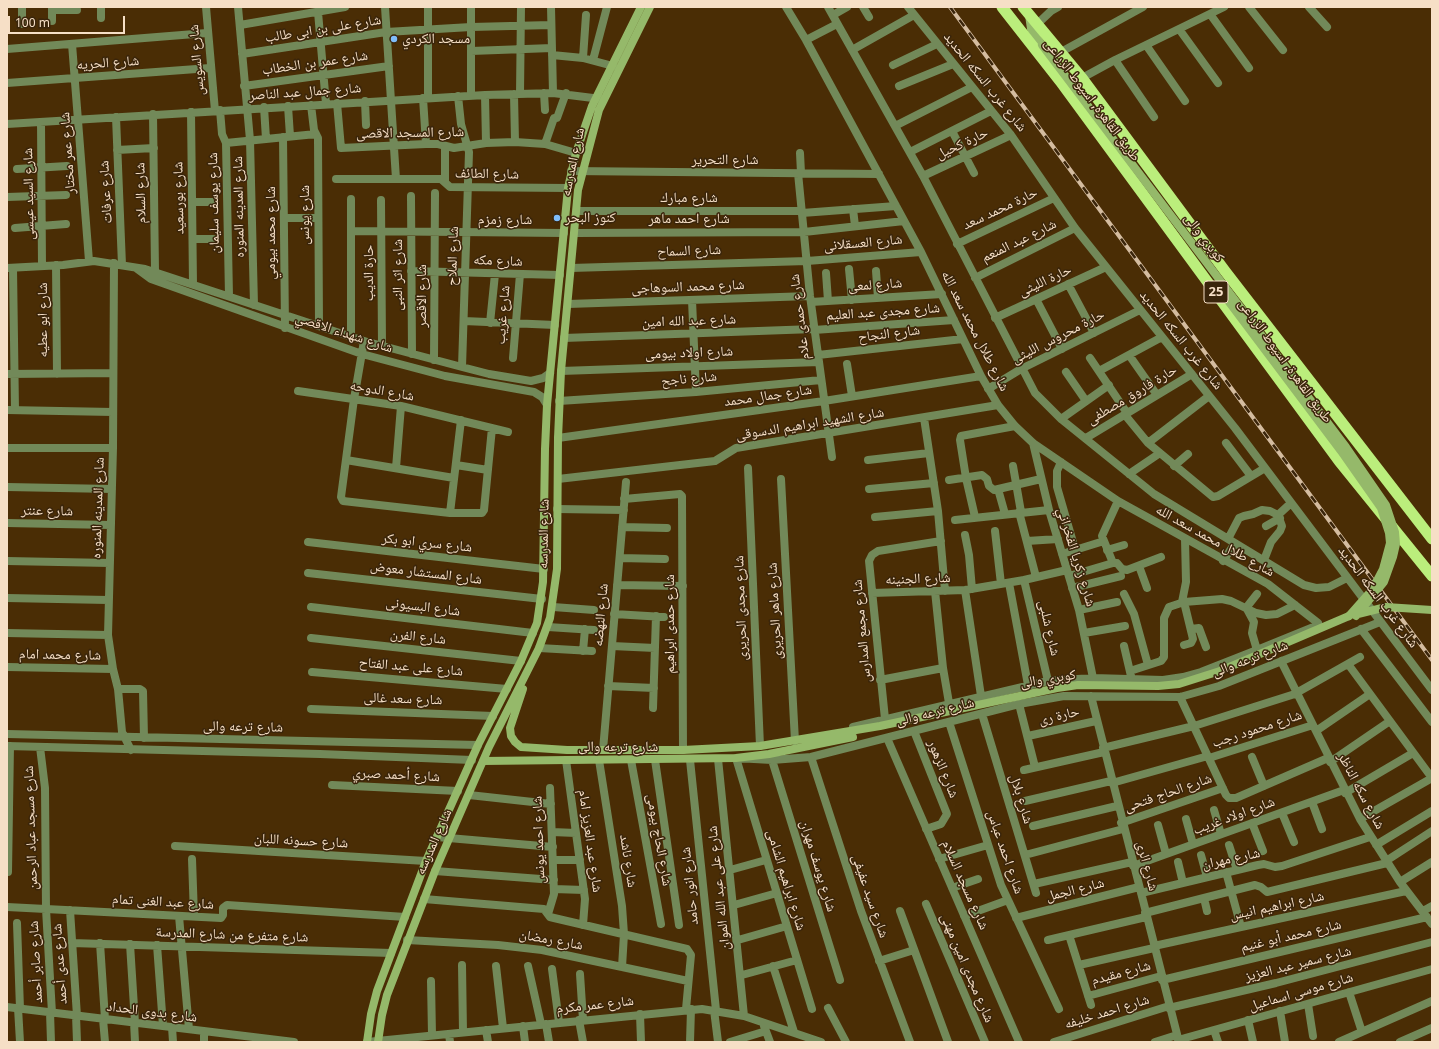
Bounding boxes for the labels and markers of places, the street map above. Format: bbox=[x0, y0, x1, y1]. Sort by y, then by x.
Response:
place label: مسجد الكردي bbox=[402, 31, 470, 47]
marker: مسجد الكردي bbox=[389, 34, 399, 44]
place label: كنوز البحر bbox=[565, 210, 616, 226]
marker: كنوز البحر bbox=[552, 213, 562, 223]

